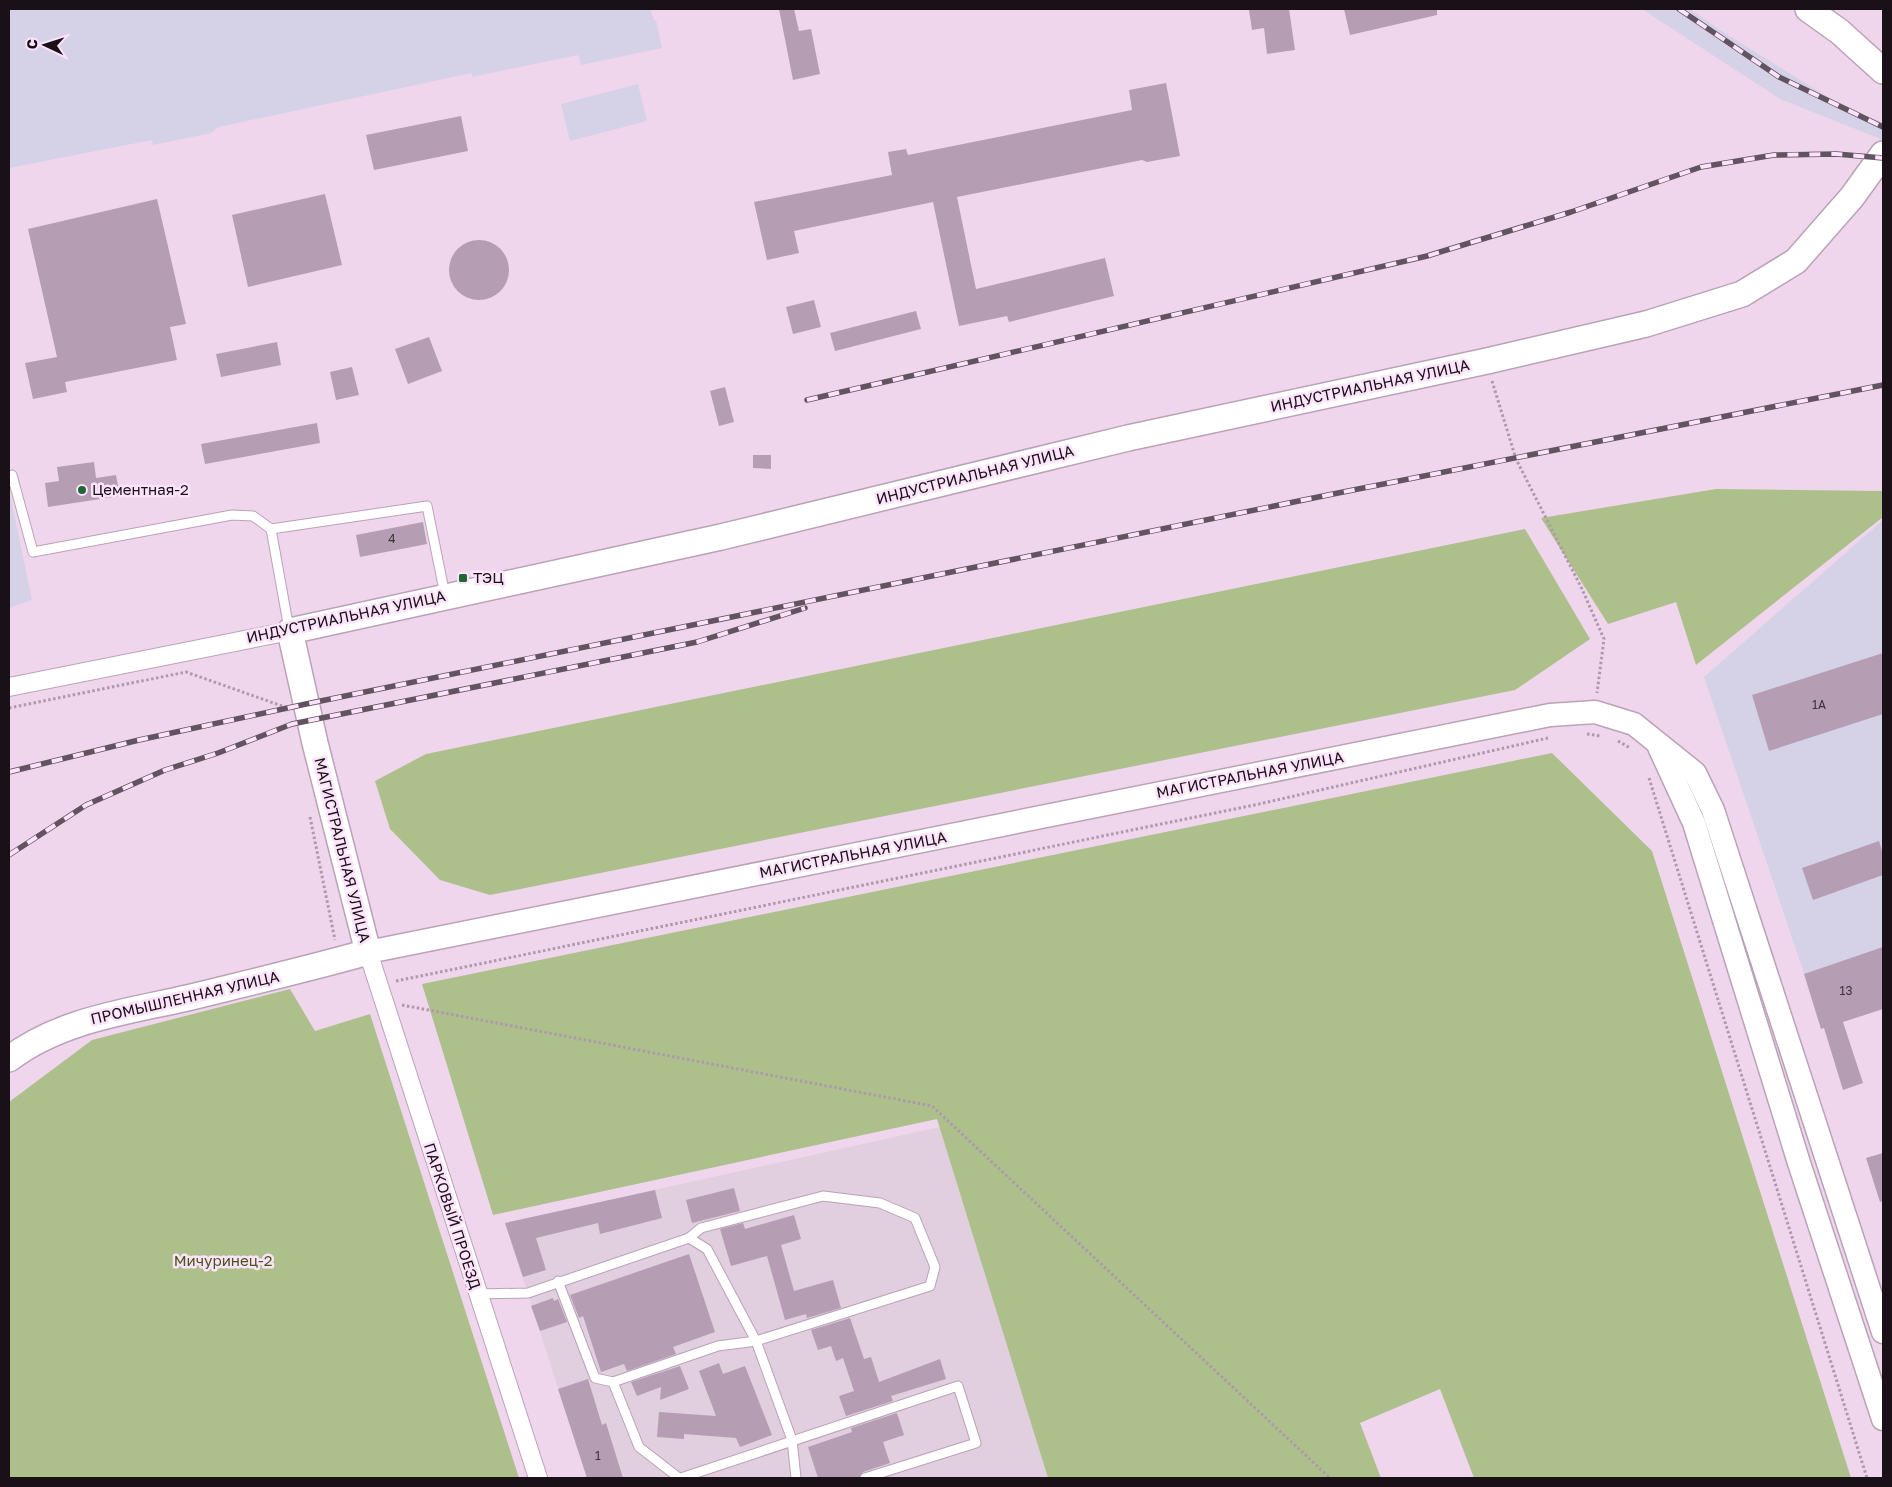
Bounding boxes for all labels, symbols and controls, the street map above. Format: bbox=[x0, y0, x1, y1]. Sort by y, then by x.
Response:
north arrow bbox=[20, 20, 70, 70]
text: С bbox=[23, 38, 40, 50]
street label: ИНДУСТРИАЛЬНАЯ УЛИЦА bbox=[1269, 355, 1471, 415]
street label: ИНДУСТРИАЛЬНАЯ УЛИЦА bbox=[874, 441, 1075, 507]
place label: Цементная-2 bbox=[92, 480, 189, 498]
marker: Цементная-2 bbox=[76, 484, 88, 496]
house number: 4 bbox=[388, 531, 396, 546]
place label: ТЭЦ bbox=[473, 568, 504, 586]
marker: ТЭЦ bbox=[457, 572, 469, 584]
street label: ИНДУСТРИАЛЬНАЯ УЛИЦА bbox=[245, 586, 447, 646]
house number: 1А bbox=[1812, 697, 1826, 712]
street label: МАГИСТРАЛЬНАЯ УЛИЦА bbox=[1155, 747, 1345, 801]
street label: МАГИСТРАЛЬНАЯ УЛИЦА bbox=[311, 755, 375, 944]
street label: МАГИСТРАЛЬНАЯ УЛИЦА bbox=[758, 827, 948, 881]
street label: ПРОМЫШЛЕННАЯ УЛИЦА bbox=[89, 967, 281, 1028]
house number: 13 bbox=[1840, 983, 1852, 998]
street label: ПАРКОВЫЙ ПРОЕЗД bbox=[421, 1140, 485, 1291]
park label: Мичуринец-2 bbox=[174, 1251, 272, 1269]
house number: 1 bbox=[595, 1448, 601, 1463]

